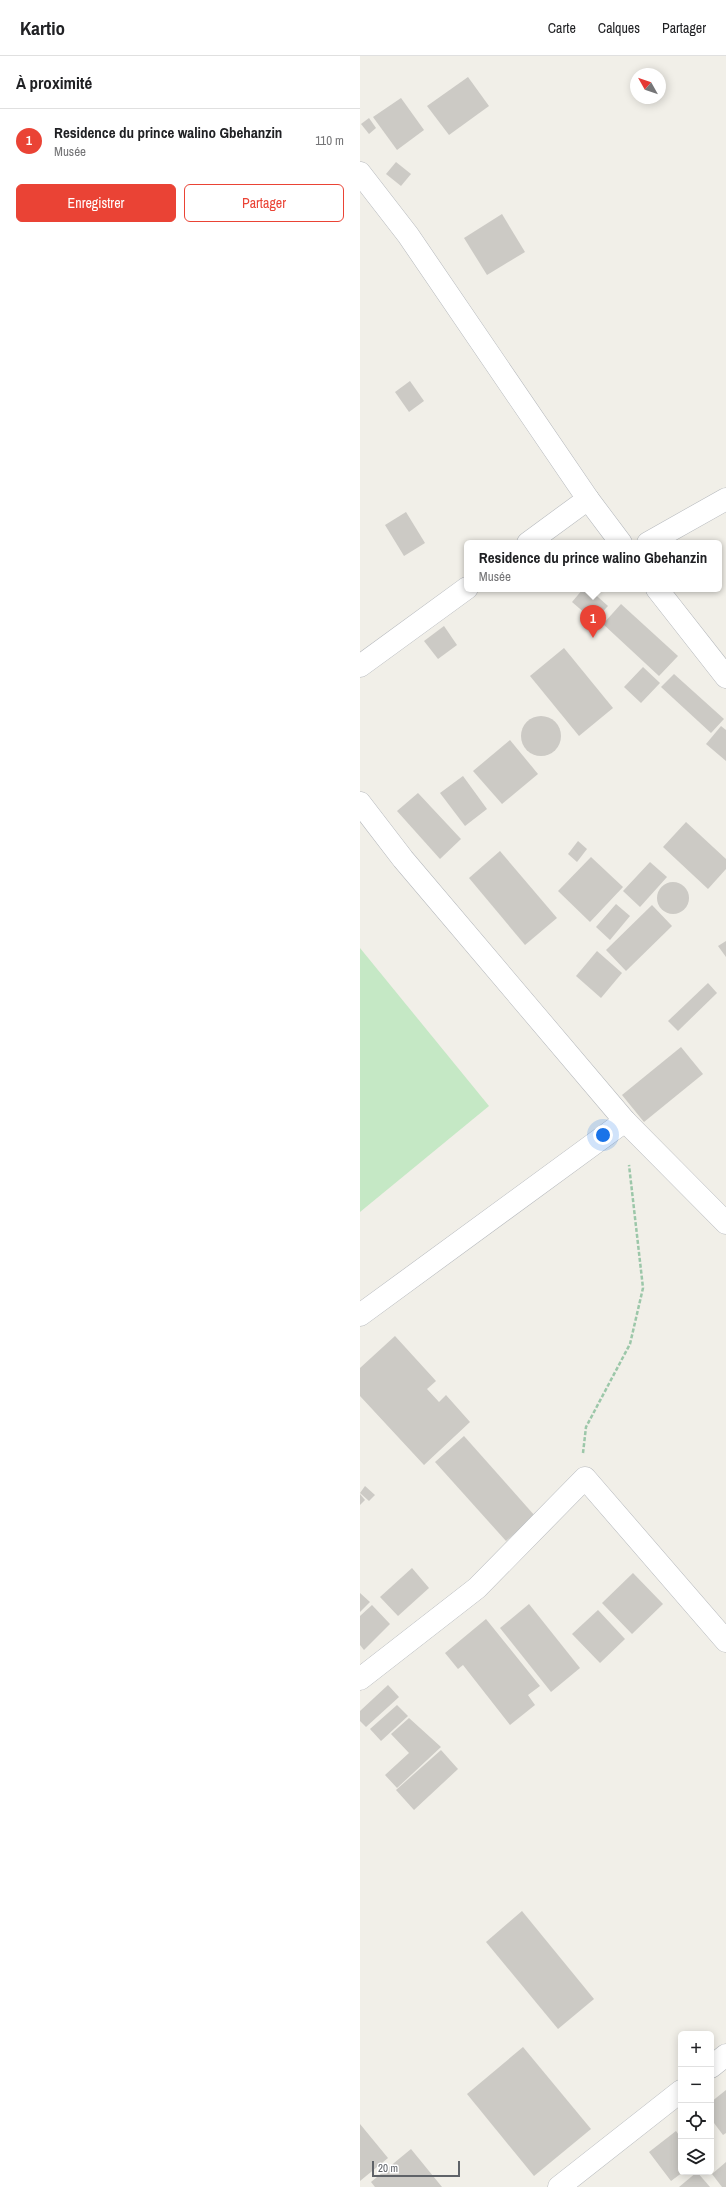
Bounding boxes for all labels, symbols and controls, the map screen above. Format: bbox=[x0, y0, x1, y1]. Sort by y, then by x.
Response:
text: Kartio bbox=[20, 15, 65, 41]
text: Carte bbox=[548, 19, 576, 37]
text: Calques bbox=[598, 19, 640, 37]
text: Partager bbox=[662, 19, 706, 37]
north arrow bbox=[630, 68, 666, 104]
text: À proximité bbox=[16, 71, 92, 94]
text: Residence du prince walino Gbehanzin bbox=[54, 122, 282, 143]
text: 1 bbox=[26, 132, 32, 149]
text: 110 m bbox=[315, 132, 344, 149]
text: Musée bbox=[54, 143, 86, 160]
button: Enregistrer bbox=[16, 184, 176, 222]
button: Partager bbox=[184, 184, 344, 222]
popup bbox=[464, 540, 722, 592]
text: Residence du prince walino Gbehanzin bbox=[479, 547, 707, 568]
text: Musée bbox=[479, 568, 511, 585]
pin: 1 bbox=[580, 605, 606, 638]
your location bbox=[593, 1125, 613, 1145]
map controls bbox=[678, 2031, 714, 2175]
button: + bbox=[678, 2031, 714, 2067]
button: − bbox=[678, 2067, 714, 2103]
button: locate bbox=[678, 2103, 714, 2139]
button: layers bbox=[678, 2139, 714, 2175]
scale bar bbox=[372, 2159, 460, 2178]
text: 20 m bbox=[378, 2161, 398, 2175]

